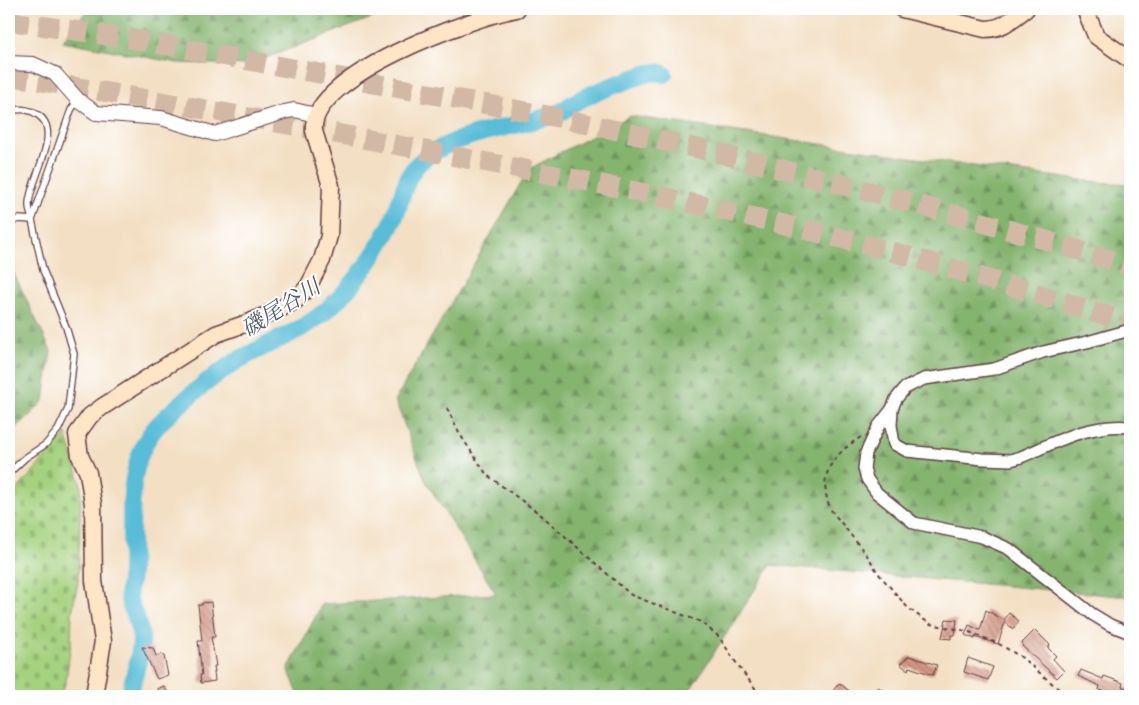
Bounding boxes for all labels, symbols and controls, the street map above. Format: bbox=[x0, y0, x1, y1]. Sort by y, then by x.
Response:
water label: 磯尾谷川 bbox=[236, 272, 327, 343]

